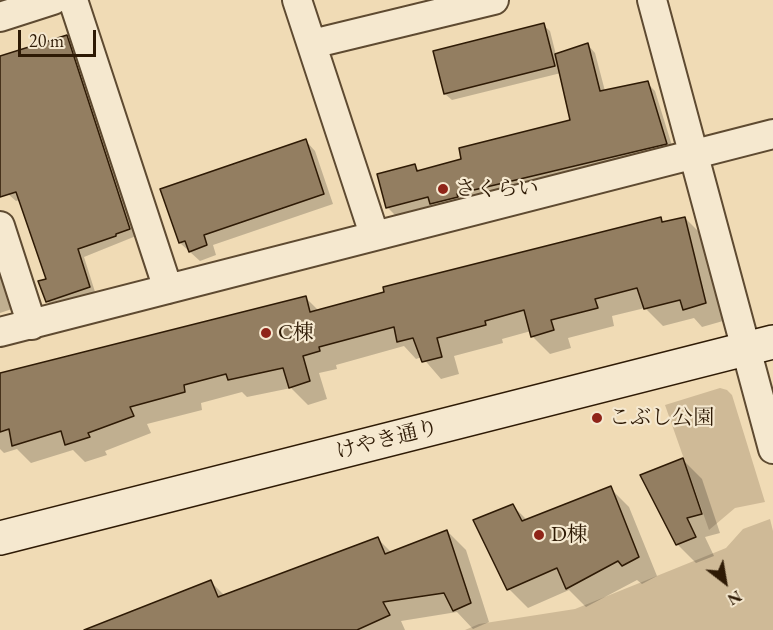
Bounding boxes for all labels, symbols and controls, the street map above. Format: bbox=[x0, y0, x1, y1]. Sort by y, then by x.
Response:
scale bar bbox=[21, 18, 99, 56]
text: 20 m bbox=[29, 29, 64, 52]
place label: さくらい bbox=[455, 176, 539, 202]
marker: さくらい bbox=[436, 182, 450, 196]
place label: C棟 bbox=[278, 320, 314, 346]
marker: C棟 bbox=[259, 326, 273, 340]
place label: こぶし公園 bbox=[609, 405, 714, 431]
marker: こぶし公園 bbox=[590, 411, 604, 425]
street label: けやき通り bbox=[333, 415, 441, 465]
place label: D棟 bbox=[551, 522, 588, 548]
marker: D棟 bbox=[532, 528, 546, 542]
north arrow bbox=[695, 552, 755, 612]
text: N bbox=[724, 586, 745, 610]

